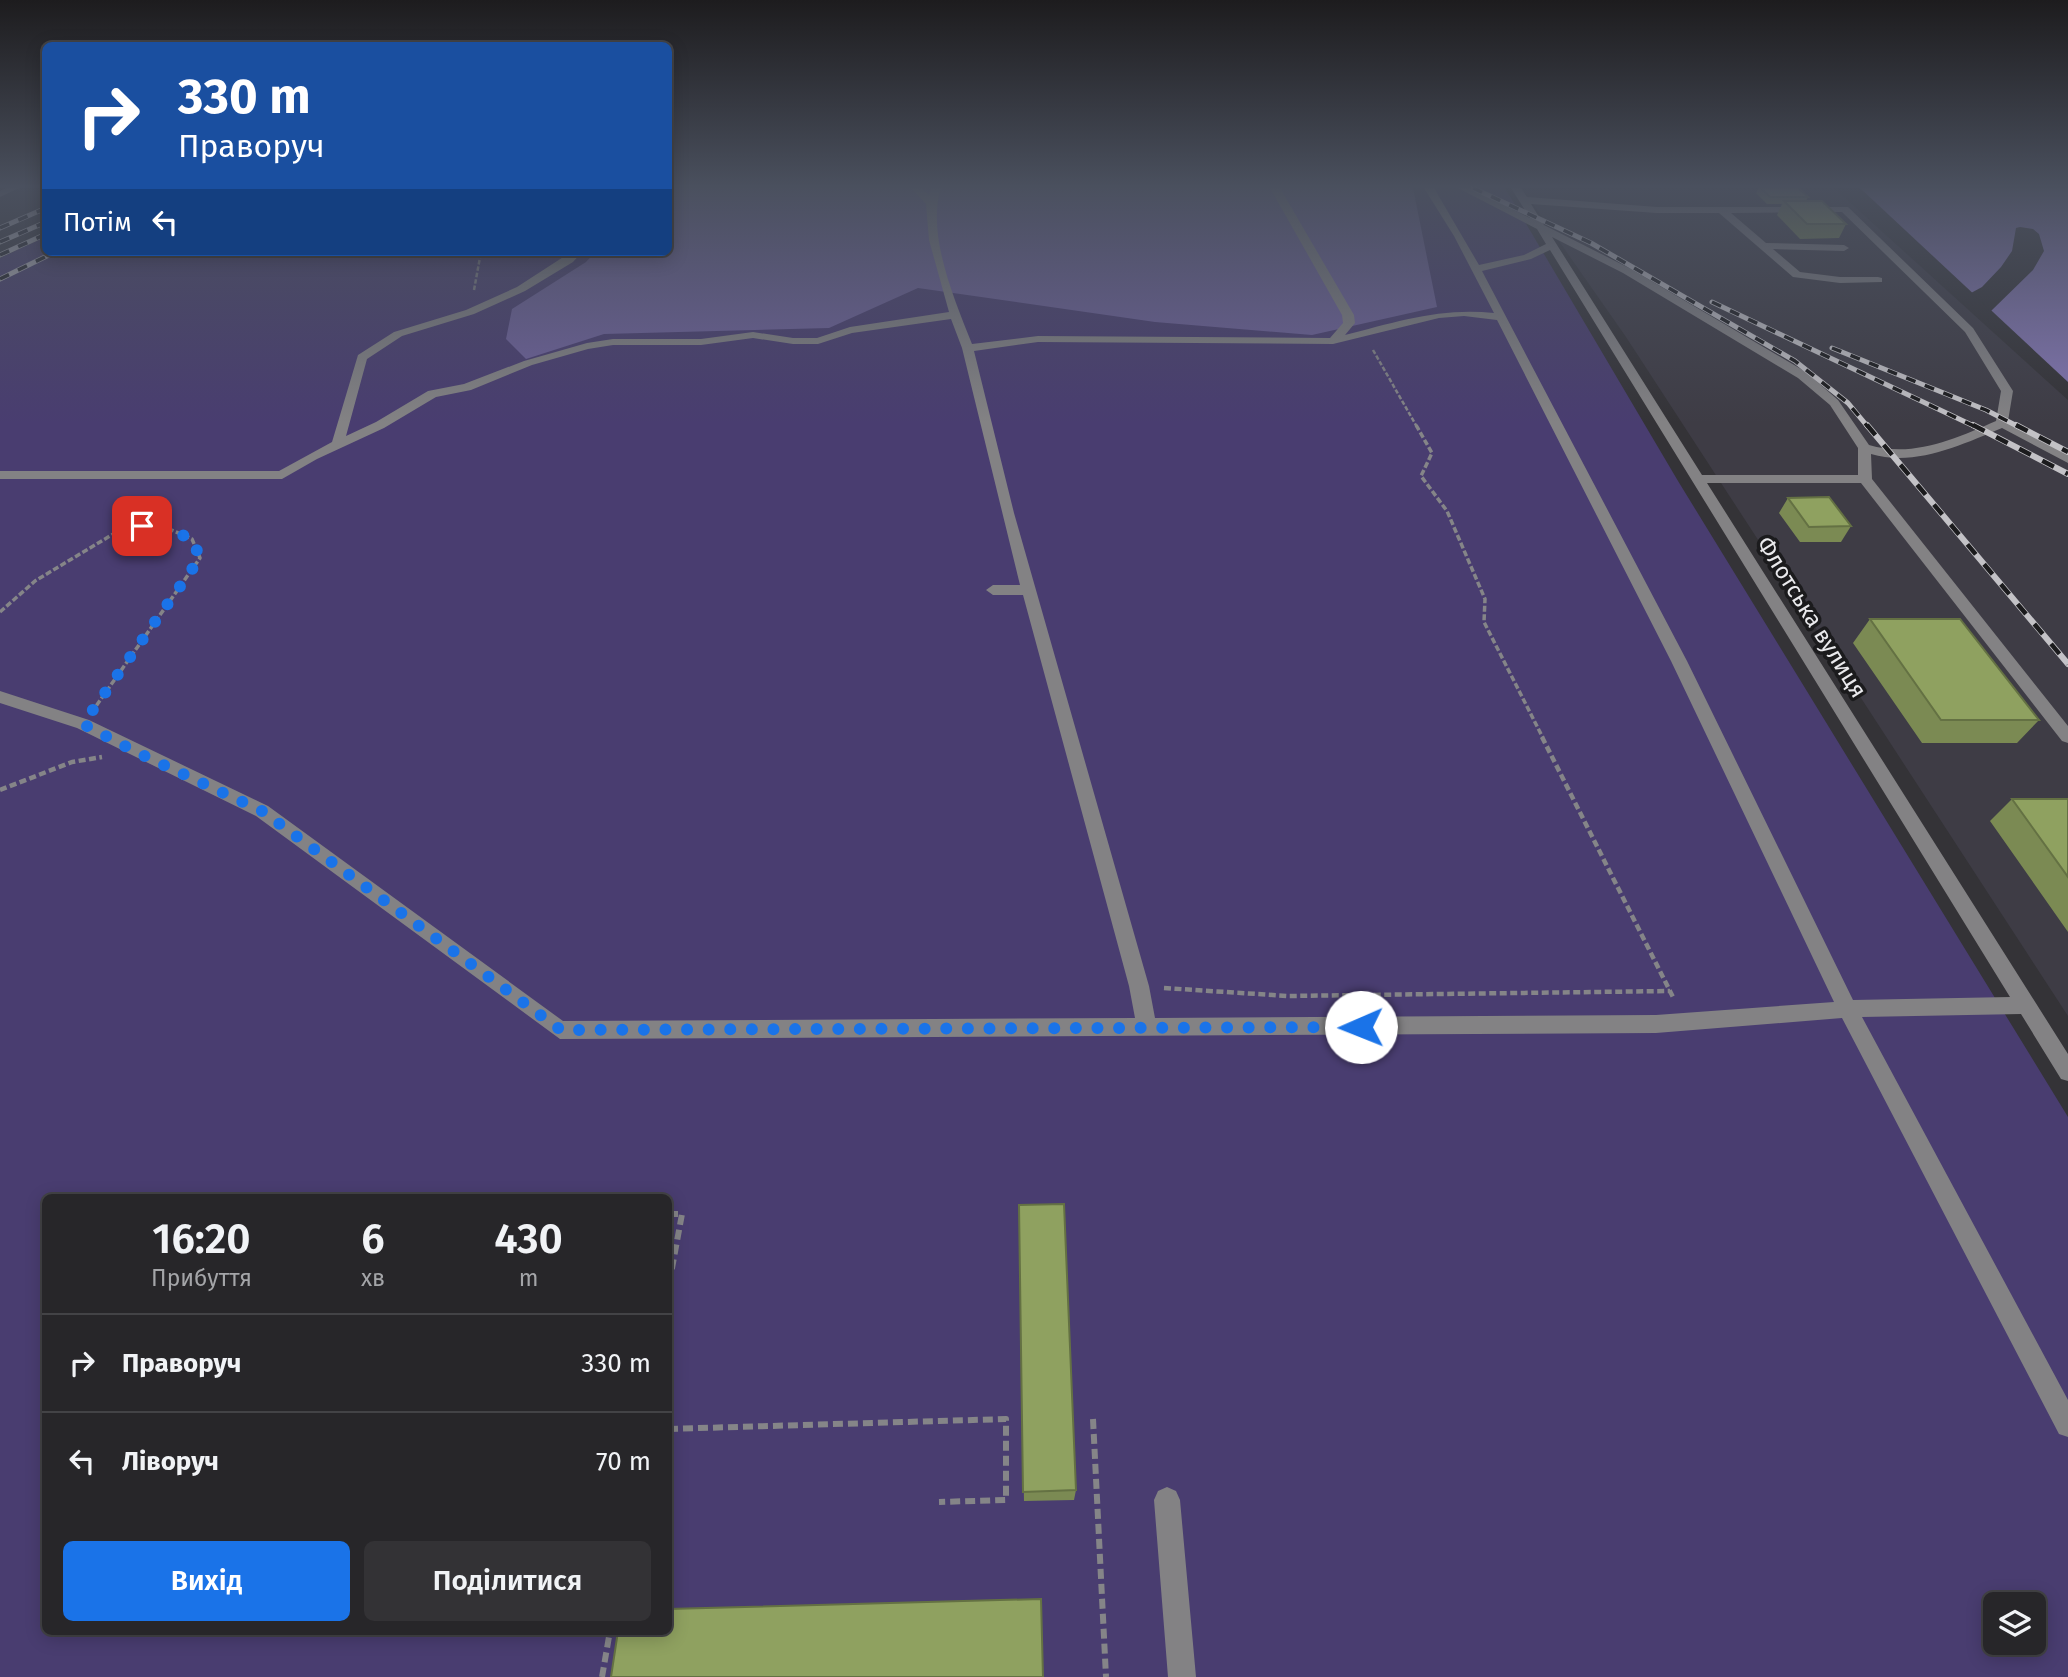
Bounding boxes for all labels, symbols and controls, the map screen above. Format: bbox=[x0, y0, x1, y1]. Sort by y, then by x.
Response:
text: 330 m bbox=[178, 67, 311, 126]
icon: right bbox=[63, 70, 154, 161]
text: Праворуч bbox=[178, 127, 325, 165]
icon: left bbox=[146, 203, 184, 241]
text: Потім bbox=[63, 207, 132, 238]
pin bbox=[112, 496, 172, 556]
icon: arrive bbox=[123, 507, 161, 545]
street label: Флотська вулиця bbox=[1751, 531, 1873, 703]
position arrow bbox=[1324, 990, 1398, 1064]
text: 16:20 bbox=[152, 1214, 251, 1264]
text: 6 bbox=[361, 1214, 385, 1264]
text: 430 bbox=[494, 1214, 563, 1264]
text: Прибуття bbox=[151, 1264, 252, 1292]
text: хв bbox=[361, 1264, 385, 1292]
text: m bbox=[519, 1264, 538, 1292]
icon: right bbox=[63, 1344, 101, 1382]
text: Праворуч bbox=[122, 1348, 241, 1379]
text: 330 m bbox=[581, 1348, 651, 1379]
icon: left bbox=[63, 1442, 101, 1480]
text: Ліворуч bbox=[122, 1446, 219, 1477]
text: 70 m bbox=[596, 1446, 651, 1477]
button: Вихід bbox=[63, 1541, 350, 1621]
button: Поділитися bbox=[364, 1541, 651, 1621]
map controls bbox=[1983, 1592, 2046, 1655]
button: layers bbox=[1983, 1592, 2046, 1655]

